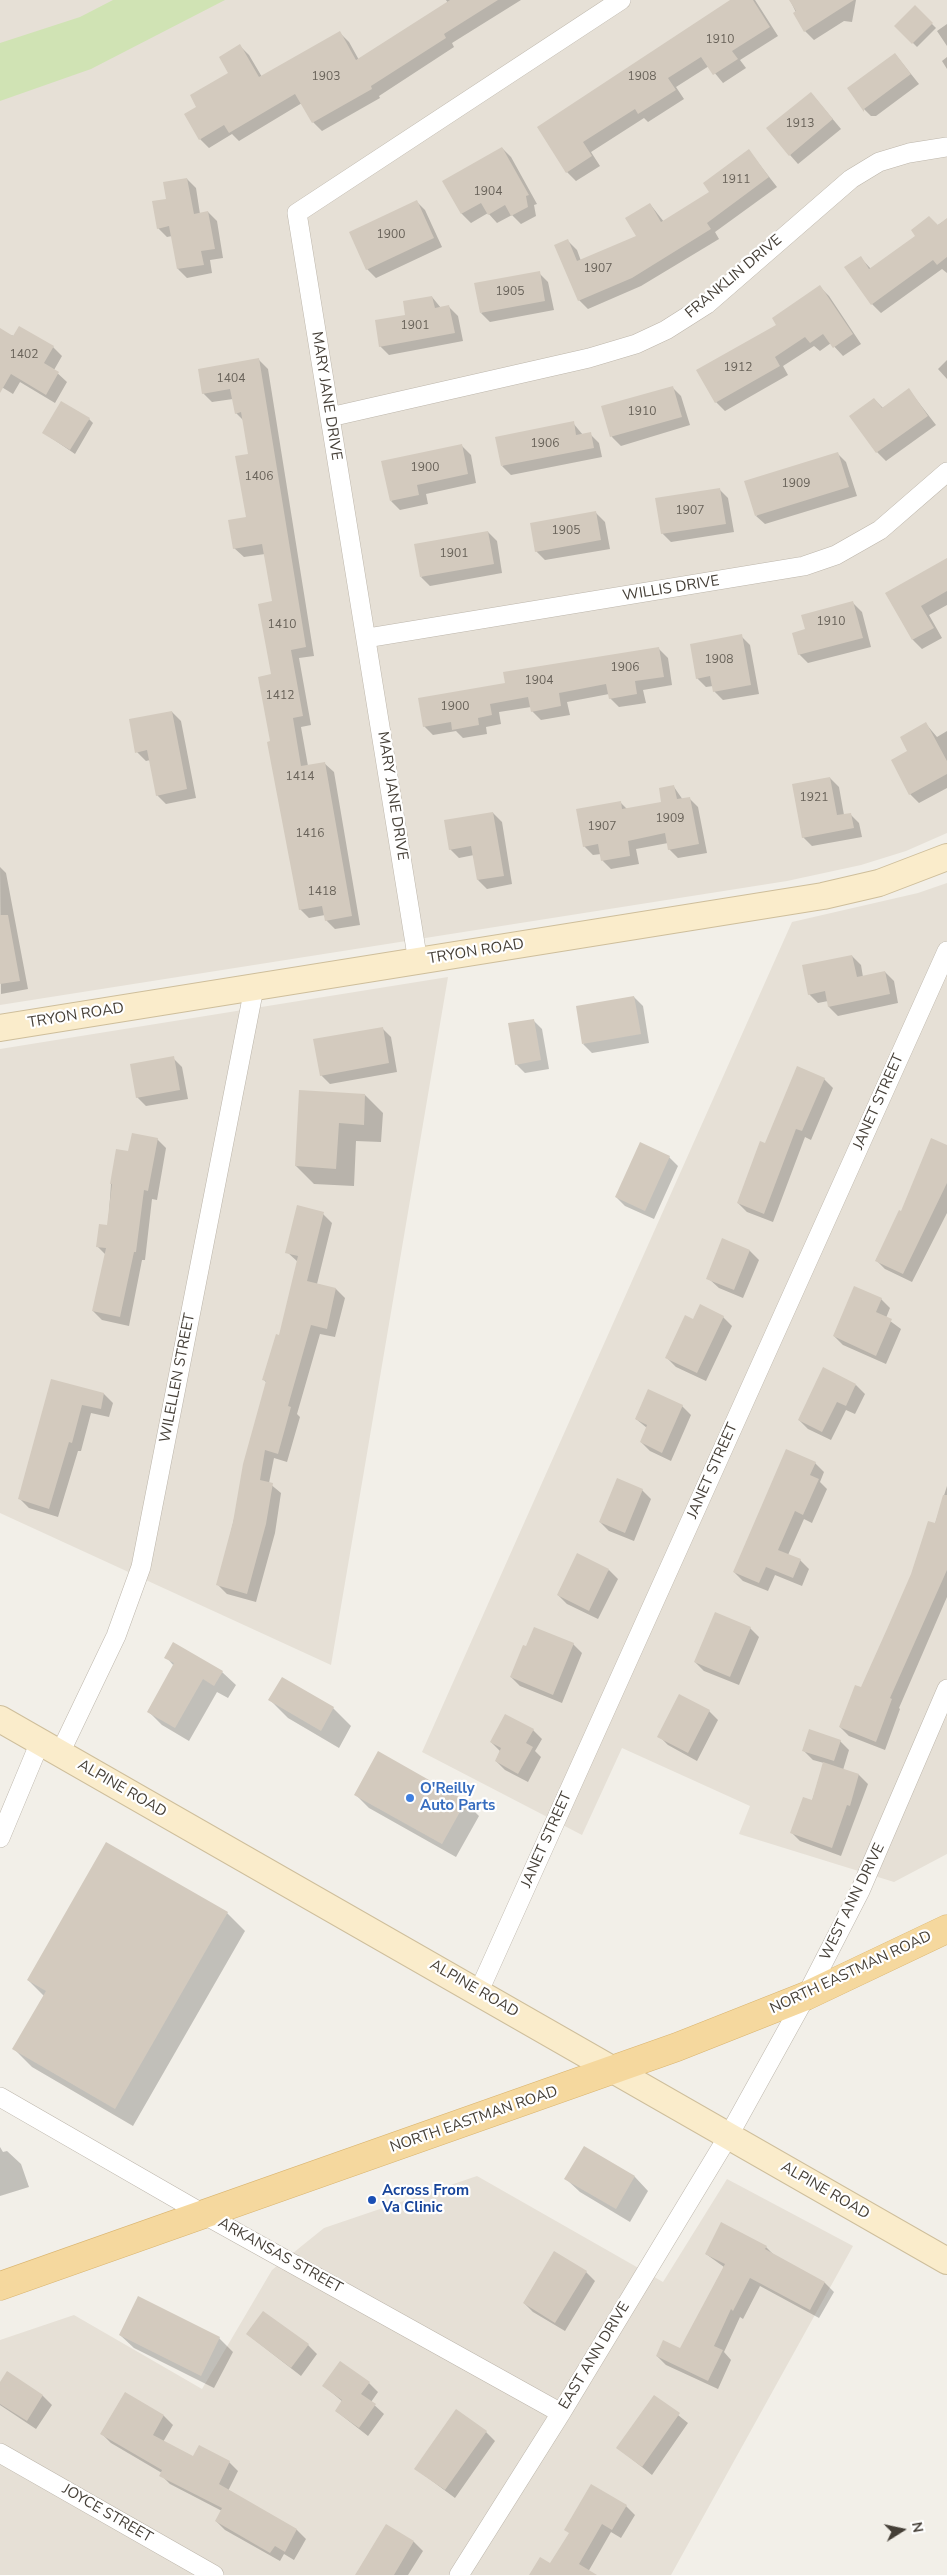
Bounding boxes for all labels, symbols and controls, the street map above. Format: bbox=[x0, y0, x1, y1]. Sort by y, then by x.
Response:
house number: 1910 bbox=[706, 33, 734, 47]
house number: 1903 bbox=[312, 70, 340, 84]
house number: 1908 bbox=[628, 70, 656, 84]
house number: 1913 bbox=[786, 117, 814, 131]
house number: 1911 bbox=[722, 173, 750, 187]
house number: 1904 bbox=[474, 185, 502, 199]
house number: 1900 bbox=[377, 228, 405, 242]
street label: FRANKLIN DRIVE bbox=[682, 231, 786, 323]
house number: 1907 bbox=[584, 262, 612, 276]
house number: 1905 bbox=[496, 285, 524, 299]
house number: 1901 bbox=[401, 319, 429, 333]
street label: MARY JANE DRIVE bbox=[307, 330, 345, 462]
house number: 1402 bbox=[10, 348, 38, 362]
house number: 1912 bbox=[724, 361, 752, 375]
house number: 1404 bbox=[217, 372, 245, 386]
house number: 1910 bbox=[628, 405, 656, 419]
house number: 1906 bbox=[531, 437, 559, 451]
house number: 1900 bbox=[411, 461, 439, 475]
house number: 1406 bbox=[245, 470, 273, 484]
house number: 1909 bbox=[782, 477, 810, 491]
house number: 1907 bbox=[676, 504, 704, 518]
house number: 1905 bbox=[552, 524, 580, 538]
house number: 1901 bbox=[440, 547, 468, 561]
street label: WILLIS DRIVE bbox=[621, 572, 721, 606]
house number: 1910 bbox=[817, 615, 845, 629]
house number: 1410 bbox=[268, 618, 296, 632]
house number: 1908 bbox=[705, 653, 733, 667]
house number: 1906 bbox=[611, 661, 639, 675]
house number: 1904 bbox=[525, 674, 553, 688]
house number: 1412 bbox=[266, 689, 294, 703]
house number: 1900 bbox=[441, 700, 469, 714]
street label: MARY JANE DRIVE bbox=[373, 730, 411, 862]
house number: 1414 bbox=[286, 770, 314, 784]
house number: 1921 bbox=[800, 791, 828, 805]
house number: 1909 bbox=[656, 812, 684, 826]
house number: 1907 bbox=[588, 820, 616, 834]
house number: 1416 bbox=[296, 827, 324, 841]
house number: 1418 bbox=[308, 885, 336, 899]
street label: TRYON ROAD bbox=[427, 936, 525, 968]
street label: TRYON ROAD bbox=[27, 1000, 125, 1032]
street label: JANET STREET bbox=[850, 1051, 908, 1153]
street label: WILELLEN STREET bbox=[157, 1312, 199, 1444]
street label: JANET STREET bbox=[684, 1420, 742, 1522]
street label: ALPINE ROAD bbox=[74, 1756, 170, 1822]
place label: O'Reilly Auto Parts bbox=[420, 1780, 495, 1815]
street label: JANET STREET bbox=[518, 1789, 576, 1891]
marker: O'Reilly Auto Parts bbox=[404, 1792, 416, 1804]
street label: WEST ANN DRIVE bbox=[817, 1841, 889, 1963]
street label: NORTH EASTMAN ROAD bbox=[767, 1928, 935, 2018]
street label: ALPINE ROAD bbox=[426, 1956, 522, 2022]
street label: NORTH EASTMAN ROAD bbox=[388, 2083, 560, 2157]
street label: ALPINE ROAD bbox=[777, 2158, 873, 2224]
place label: Across From Va Clinic bbox=[382, 2182, 469, 2217]
marker: Across From Va Clinic bbox=[366, 2194, 378, 2206]
street label: ARKANSAS STREET bbox=[215, 2214, 345, 2298]
street label: EAST ANN DRIVE bbox=[556, 2299, 634, 2413]
street label: JOYCE STREET bbox=[59, 2481, 155, 2547]
north arrow bbox=[877, 2505, 927, 2555]
text: N bbox=[907, 2520, 928, 2534]

